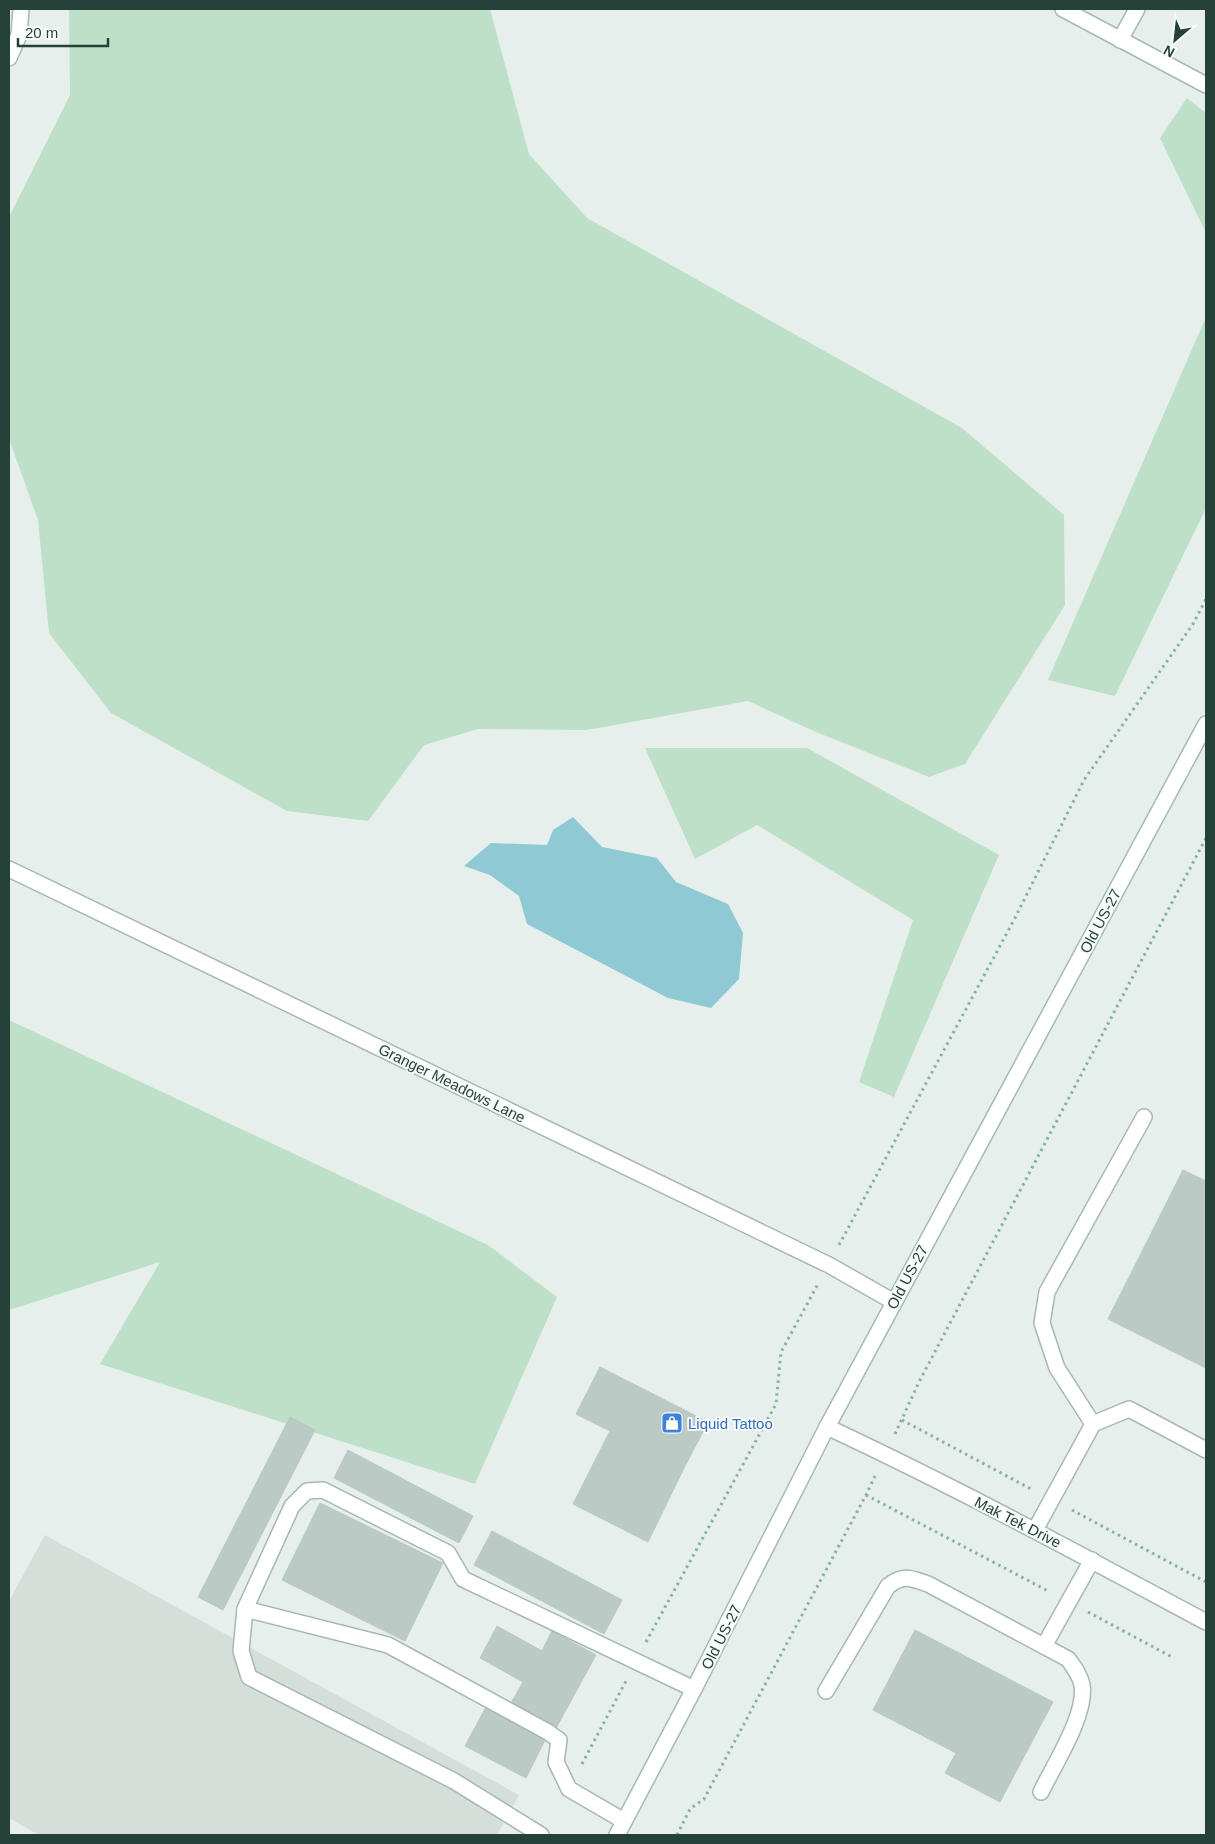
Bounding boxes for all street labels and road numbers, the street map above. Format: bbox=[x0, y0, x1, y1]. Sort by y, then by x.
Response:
street label: Old US-27 bbox=[1076, 886, 1124, 956]
street label: Granger Meadows Lane bbox=[376, 1040, 528, 1126]
street label: Old US-27 bbox=[883, 1242, 931, 1312]
street label: Mak Tek Drive bbox=[972, 1493, 1064, 1551]
street label: Old US-27 bbox=[698, 1602, 744, 1672]

